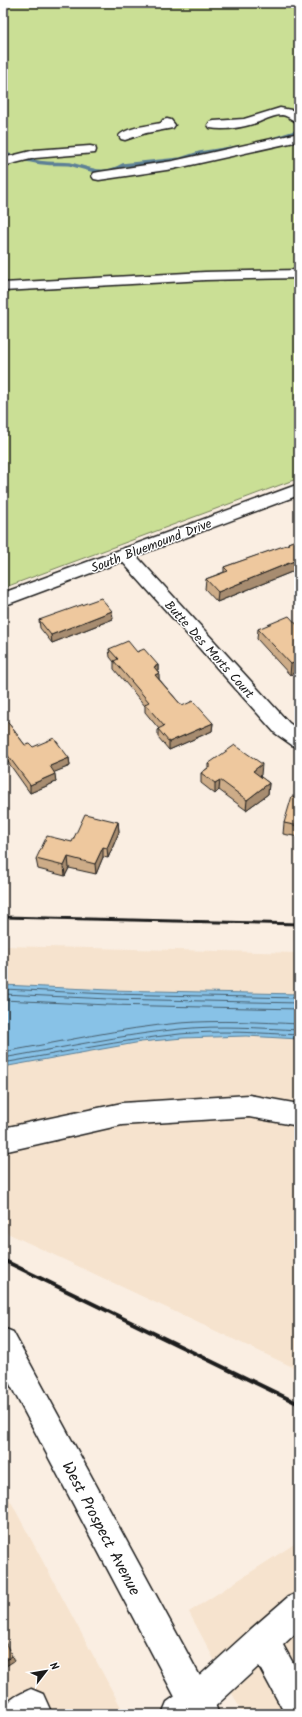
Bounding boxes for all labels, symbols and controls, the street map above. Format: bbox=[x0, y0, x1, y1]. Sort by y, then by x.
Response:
street label: South Bluemound Drive bbox=[88, 514, 215, 579]
street label: Butte Des Morts Court bbox=[159, 596, 260, 705]
street label: West Prospect Avenue bbox=[55, 1457, 147, 1600]
north arrow bbox=[26, 1651, 66, 1691]
text: N bbox=[44, 1659, 63, 1674]

